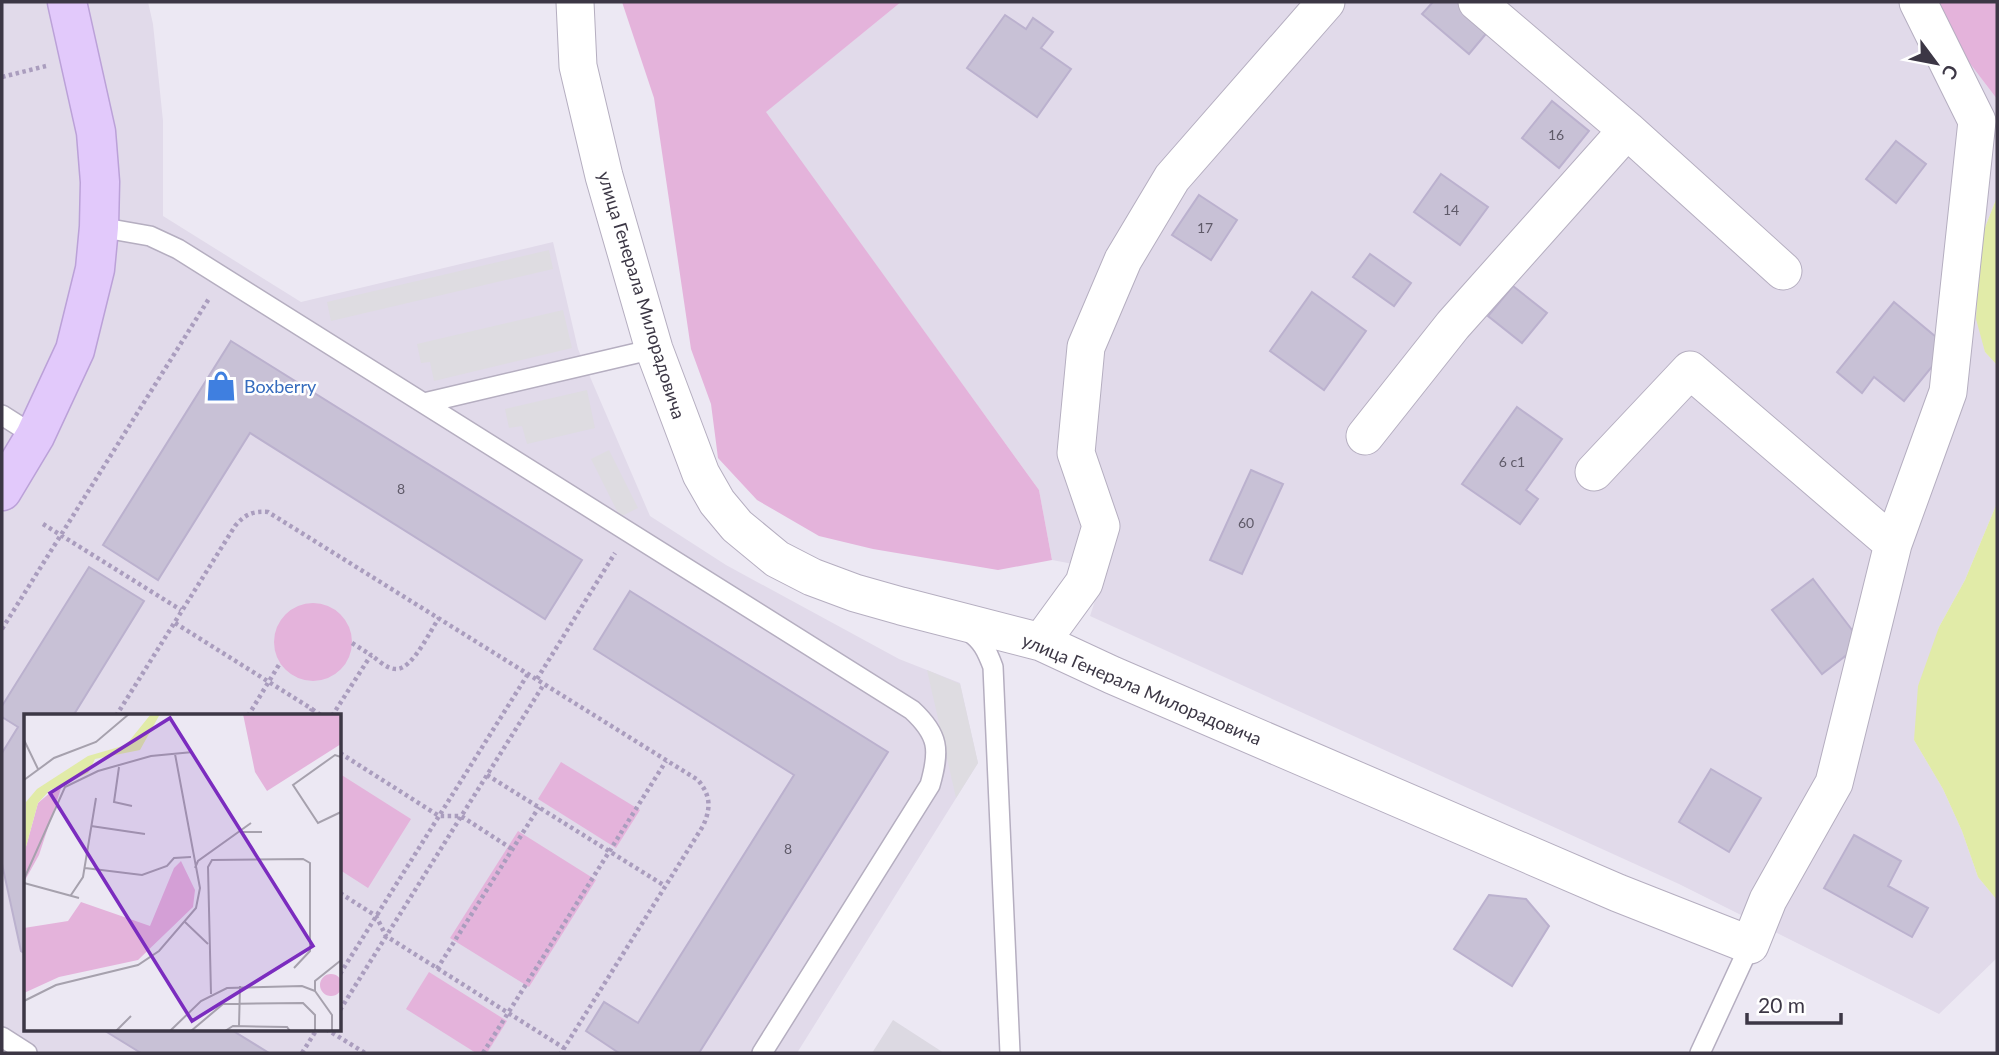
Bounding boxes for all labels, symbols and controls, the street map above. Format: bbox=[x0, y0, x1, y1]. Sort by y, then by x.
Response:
north arrow bbox=[1901, 28, 1971, 98]
text: С bbox=[1938, 61, 1964, 84]
house number: 16 bbox=[1548, 126, 1564, 143]
street label: улица Генерала Милорадовича bbox=[594, 168, 690, 422]
house number: 14 bbox=[1443, 201, 1459, 218]
house number: 17 bbox=[1197, 219, 1213, 236]
shop icon: Boxberry bbox=[204, 369, 238, 403]
place label: Boxberry bbox=[244, 375, 317, 397]
house number: 6 с1 bbox=[1499, 453, 1525, 470]
house number: 8 bbox=[397, 480, 405, 497]
house number: 60 bbox=[1238, 514, 1254, 531]
street label: улица Генерала Милорадовича bbox=[1019, 628, 1265, 750]
inset map bbox=[24, 714, 341, 1030]
house number: 8 bbox=[784, 840, 792, 857]
scale bar bbox=[1747, 982, 1842, 1026]
text: 20 m bbox=[1758, 992, 1805, 1017]

